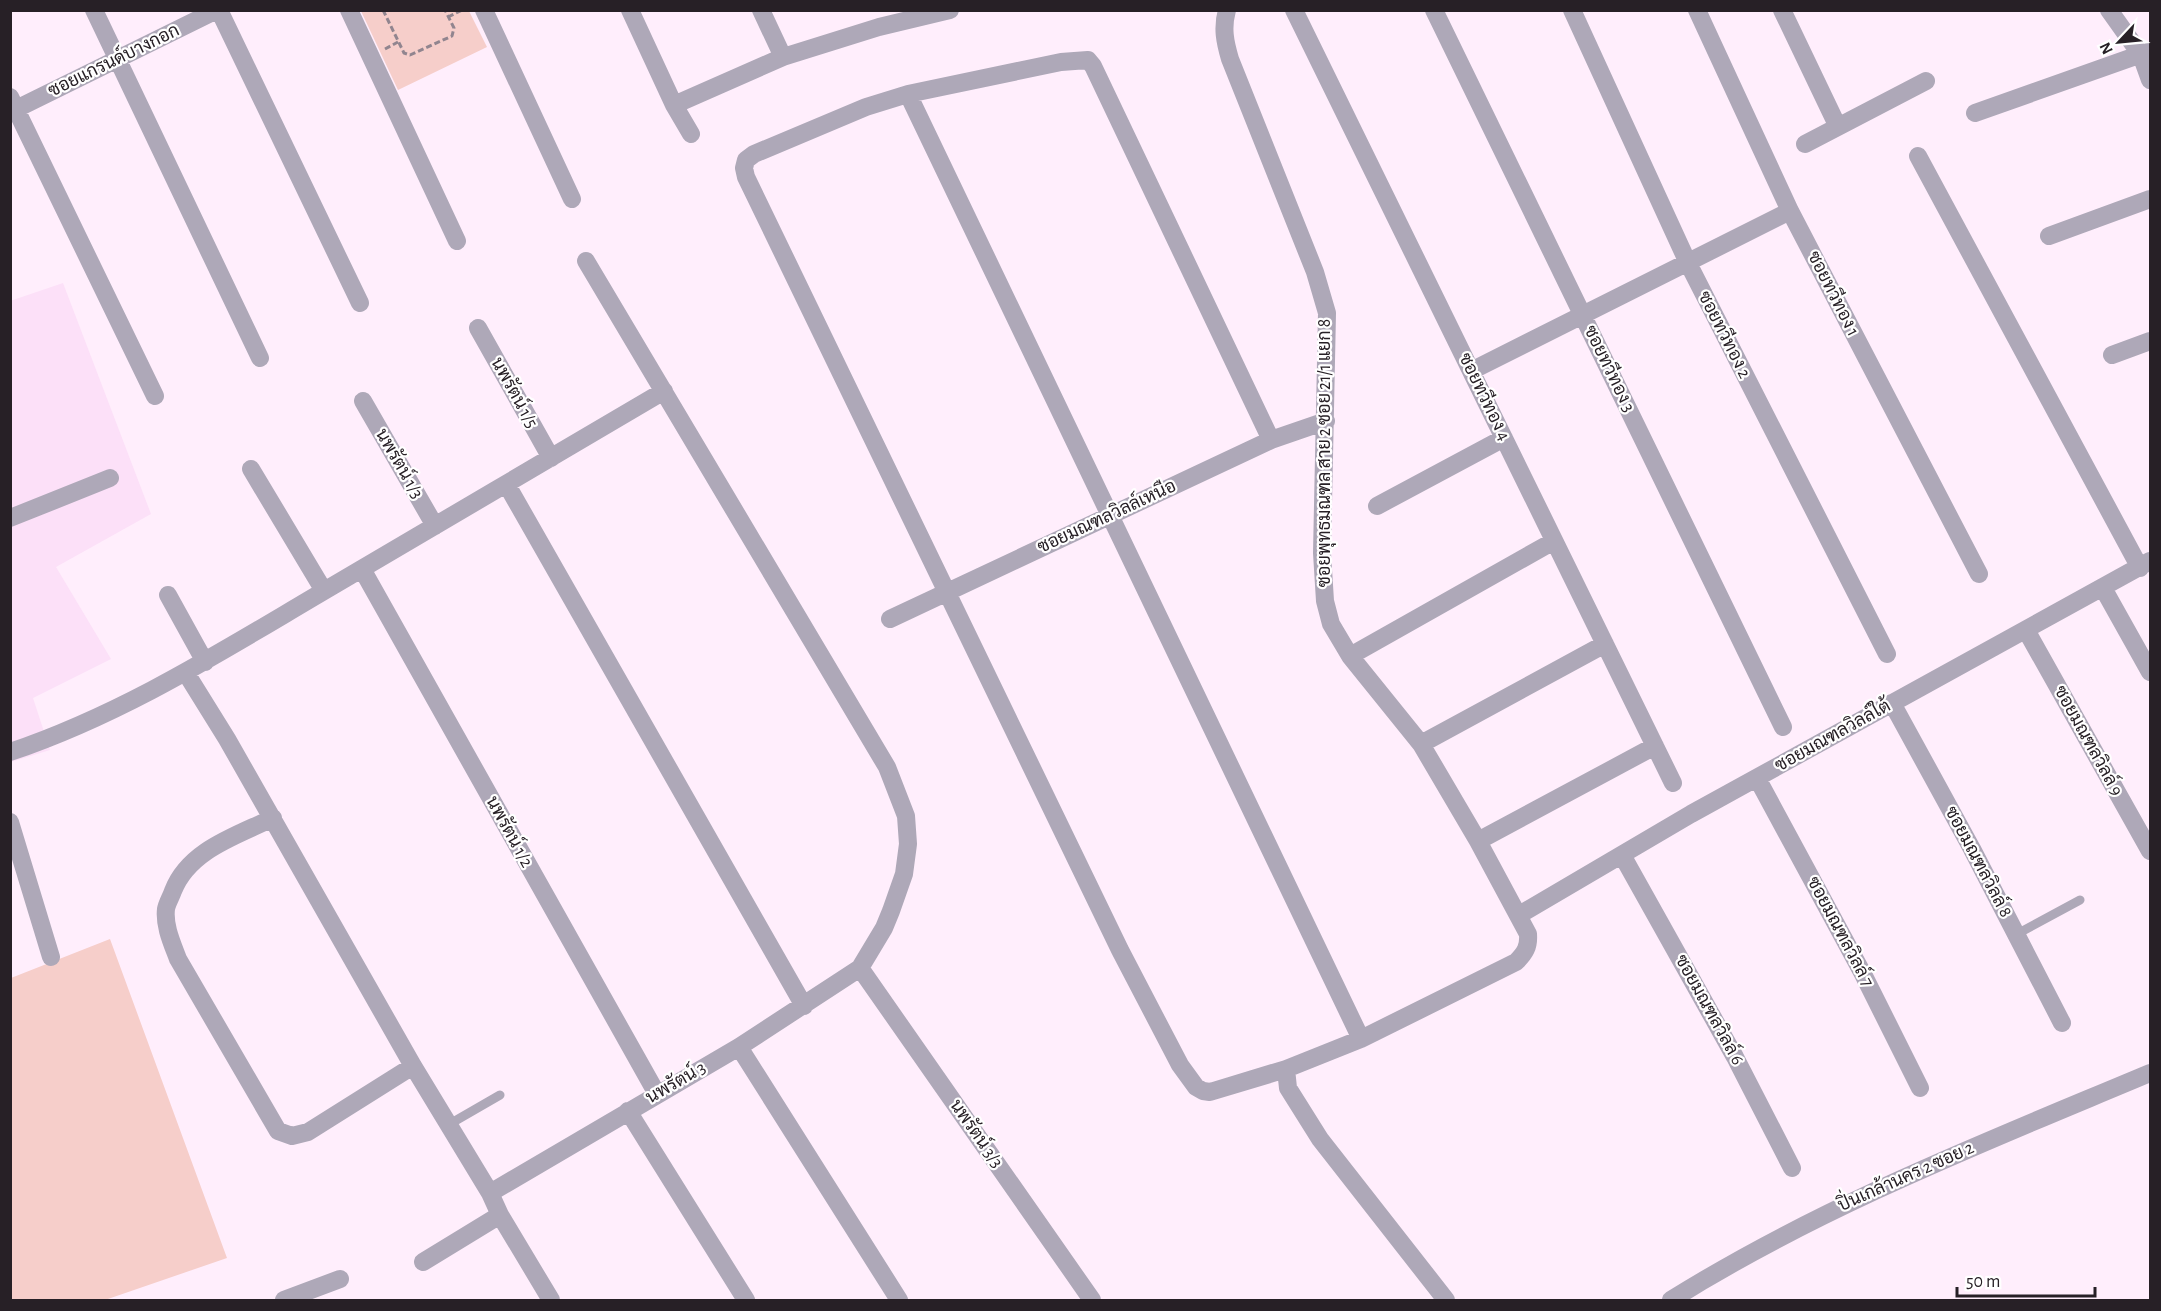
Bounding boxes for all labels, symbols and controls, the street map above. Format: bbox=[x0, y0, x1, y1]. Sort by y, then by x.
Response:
north arrow bbox=[2089, 12, 2149, 72]
street label: ซอยแกรนด์บางกอก bbox=[43, 17, 182, 101]
text: N bbox=[2097, 40, 2116, 57]
street label: ซอยทวีทอง 1 bbox=[1804, 246, 1867, 339]
street label: ซอยทวีทอง 2 bbox=[1694, 286, 1758, 381]
street label: ซอยพุทธมณฑล สาย 2 ซอย 21/1 แยก 8 bbox=[1316, 319, 1336, 587]
street label: ซอยทวีทอง 3 bbox=[1580, 321, 1642, 415]
street label: ซอยทวีทอง 4 bbox=[1455, 348, 1518, 444]
street label: นพรัตน์ 1/5 bbox=[487, 352, 545, 431]
street label: นพรัตน์ 1/3 bbox=[372, 424, 430, 502]
street label: ซอยมณฑลวิลล์เหนือ bbox=[1033, 473, 1179, 557]
street label: ซอยมณฑลวิลล์ 9 bbox=[2050, 681, 2130, 799]
street label: ซอยมณฑลวิลล์ใต้ bbox=[1770, 692, 1894, 775]
street label: นพรัตน์ 1/2 bbox=[482, 791, 540, 871]
street label: ซอยมณฑลวิลล์ 8 bbox=[1941, 801, 2019, 920]
street label: ซอยมณฑลวิลล์ 7 bbox=[1803, 872, 1881, 990]
street label: ซอยมณฑลวิลล์ 6 bbox=[1671, 950, 1751, 1068]
street label: นพรัตน์ 3 bbox=[640, 1054, 709, 1107]
street label: นพรัตน์ 3/3 bbox=[946, 1094, 1010, 1171]
street label: ปิ่นเกล้านคร 2 ซอย 2 bbox=[1832, 1132, 1977, 1215]
scale bar bbox=[1957, 1260, 2095, 1298]
text: 50 m bbox=[1966, 1273, 2000, 1291]

